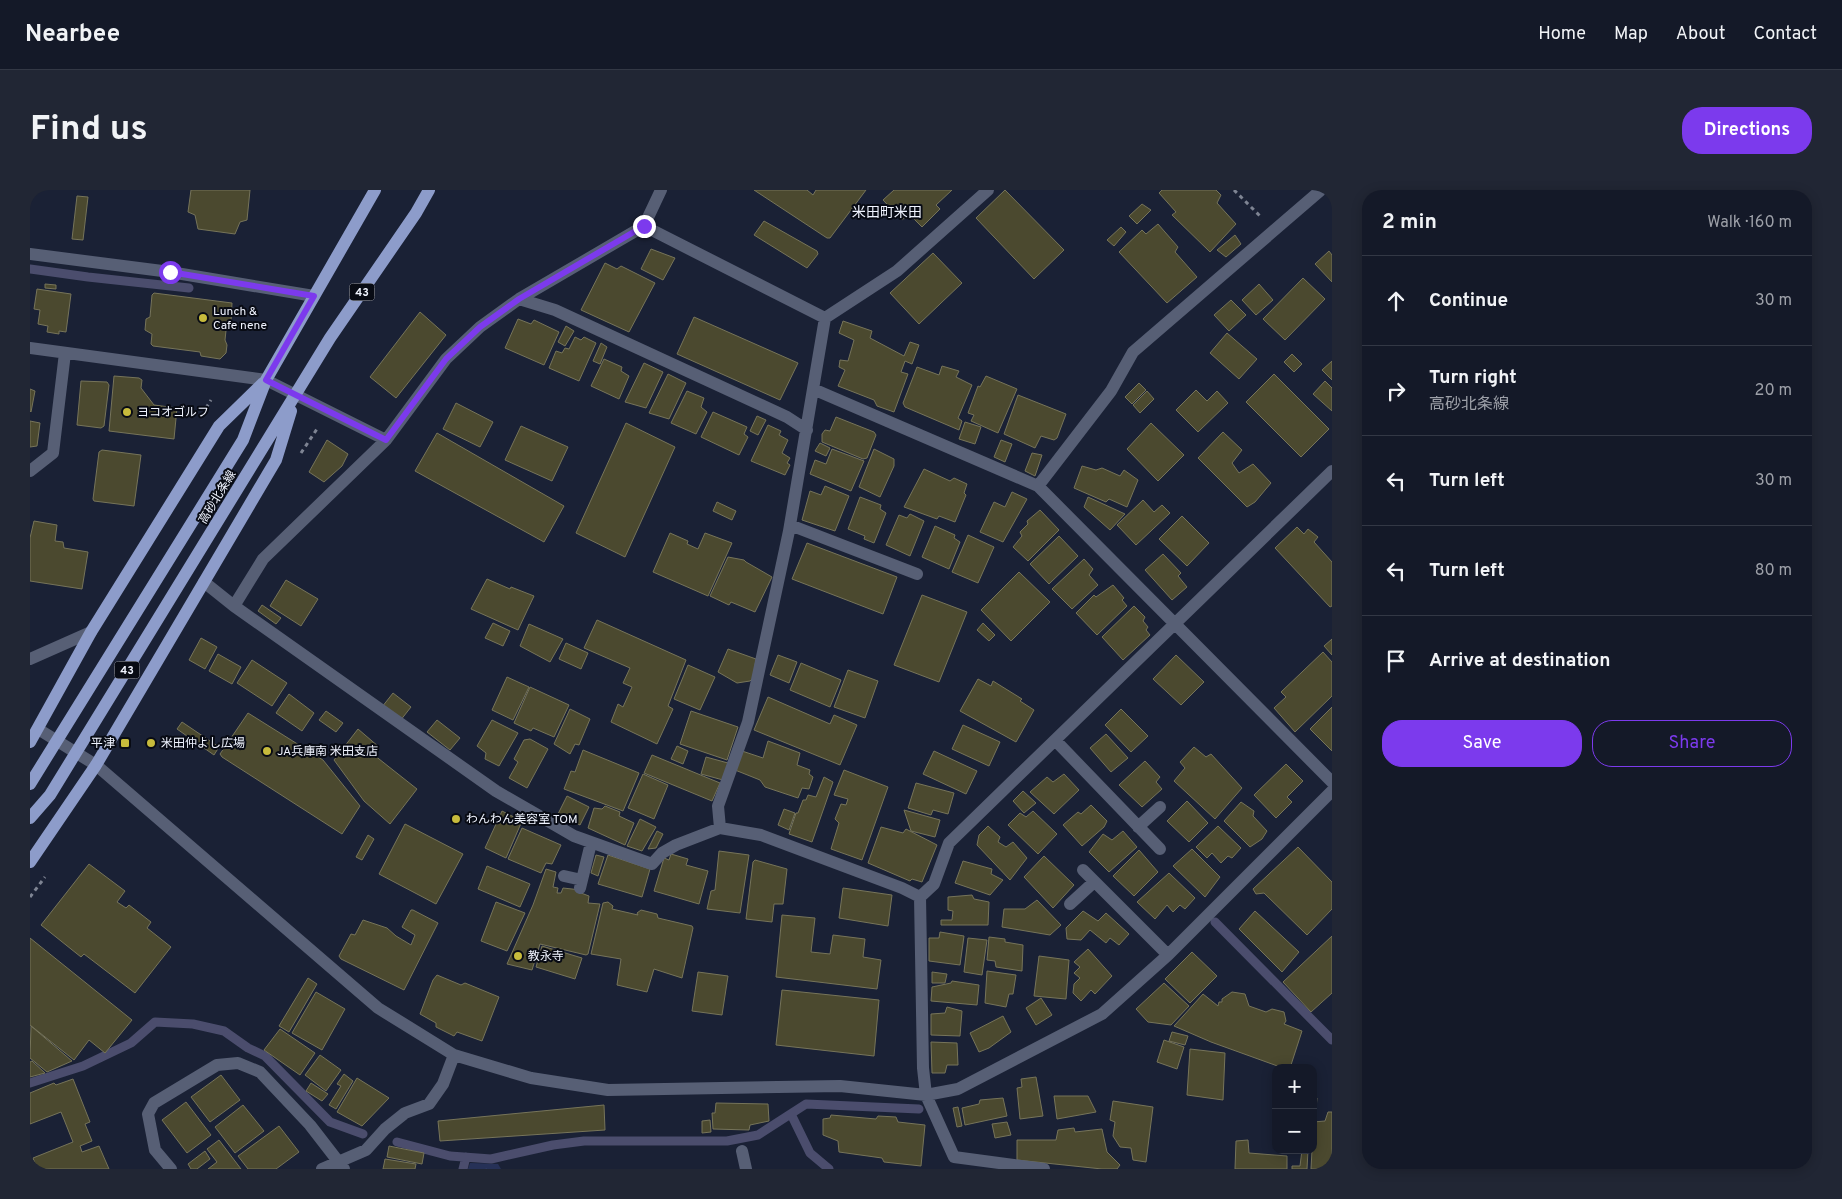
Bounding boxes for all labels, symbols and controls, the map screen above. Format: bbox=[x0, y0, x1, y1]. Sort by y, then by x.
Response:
text: Nearbee bbox=[25, 20, 120, 50]
text: Home bbox=[1538, 23, 1586, 46]
text: Map bbox=[1614, 23, 1648, 46]
text: About bbox=[1676, 23, 1725, 46]
text: Contact bbox=[1753, 23, 1817, 46]
button: Directions bbox=[1682, 107, 1812, 154]
text: Find us bbox=[30, 108, 148, 152]
district label: 米田町米田 bbox=[852, 205, 922, 222]
text: 2 min bbox=[1382, 209, 1437, 236]
text: Walk · 160 m bbox=[1707, 213, 1792, 233]
route end bbox=[633, 215, 656, 238]
route start bbox=[159, 261, 182, 284]
road number: 43 bbox=[350, 284, 374, 300]
icon: ahead bbox=[1382, 287, 1410, 315]
text: Continue bbox=[1429, 289, 1508, 313]
text: 30 m bbox=[1755, 291, 1792, 311]
place label: Lunch & Cafe nene bbox=[213, 304, 267, 334]
marker: Lunch & Cafe nene bbox=[197, 312, 209, 324]
text: Turn right bbox=[1429, 366, 1517, 390]
icon: right bbox=[1382, 377, 1410, 405]
text: 20 m bbox=[1755, 381, 1792, 401]
text: 高砂北条線 bbox=[1429, 395, 1509, 415]
place label: ヨコオゴルフ bbox=[137, 405, 209, 421]
marker: ヨコオゴルフ bbox=[121, 406, 133, 418]
icon: left bbox=[1382, 467, 1410, 495]
street label: 高砂北条線 bbox=[196, 468, 240, 527]
text: Turn left bbox=[1429, 469, 1505, 493]
text: 30 m bbox=[1755, 471, 1792, 491]
icon: left bbox=[1382, 557, 1410, 585]
text: Turn left bbox=[1429, 559, 1505, 583]
text: 80 m bbox=[1755, 561, 1792, 581]
icon: arrive bbox=[1382, 647, 1410, 675]
text: Arrive at destination bbox=[1429, 649, 1610, 673]
road number: 43 bbox=[114, 662, 140, 678]
button: Save bbox=[1382, 720, 1582, 767]
button: Share bbox=[1592, 720, 1792, 767]
place label: 平津 bbox=[91, 736, 115, 752]
place label: 米田仲よし広場 bbox=[161, 736, 245, 752]
marker: 平津 bbox=[119, 737, 131, 749]
marker: 米田仲よし広場 bbox=[145, 737, 157, 749]
place label: JA兵庫南 米田支店 bbox=[277, 744, 378, 760]
marker: JA兵庫南 米田支店 bbox=[261, 745, 273, 757]
place label: わんわん美容室 TOM bbox=[466, 812, 578, 828]
marker: わんわん美容室 TOM bbox=[450, 813, 462, 825]
place label: 教永寺 bbox=[528, 949, 564, 965]
marker: 教永寺 bbox=[512, 950, 524, 962]
map controls bbox=[1272, 1064, 1317, 1154]
button: + bbox=[1272, 1064, 1317, 1109]
button: − bbox=[1272, 1109, 1317, 1154]

